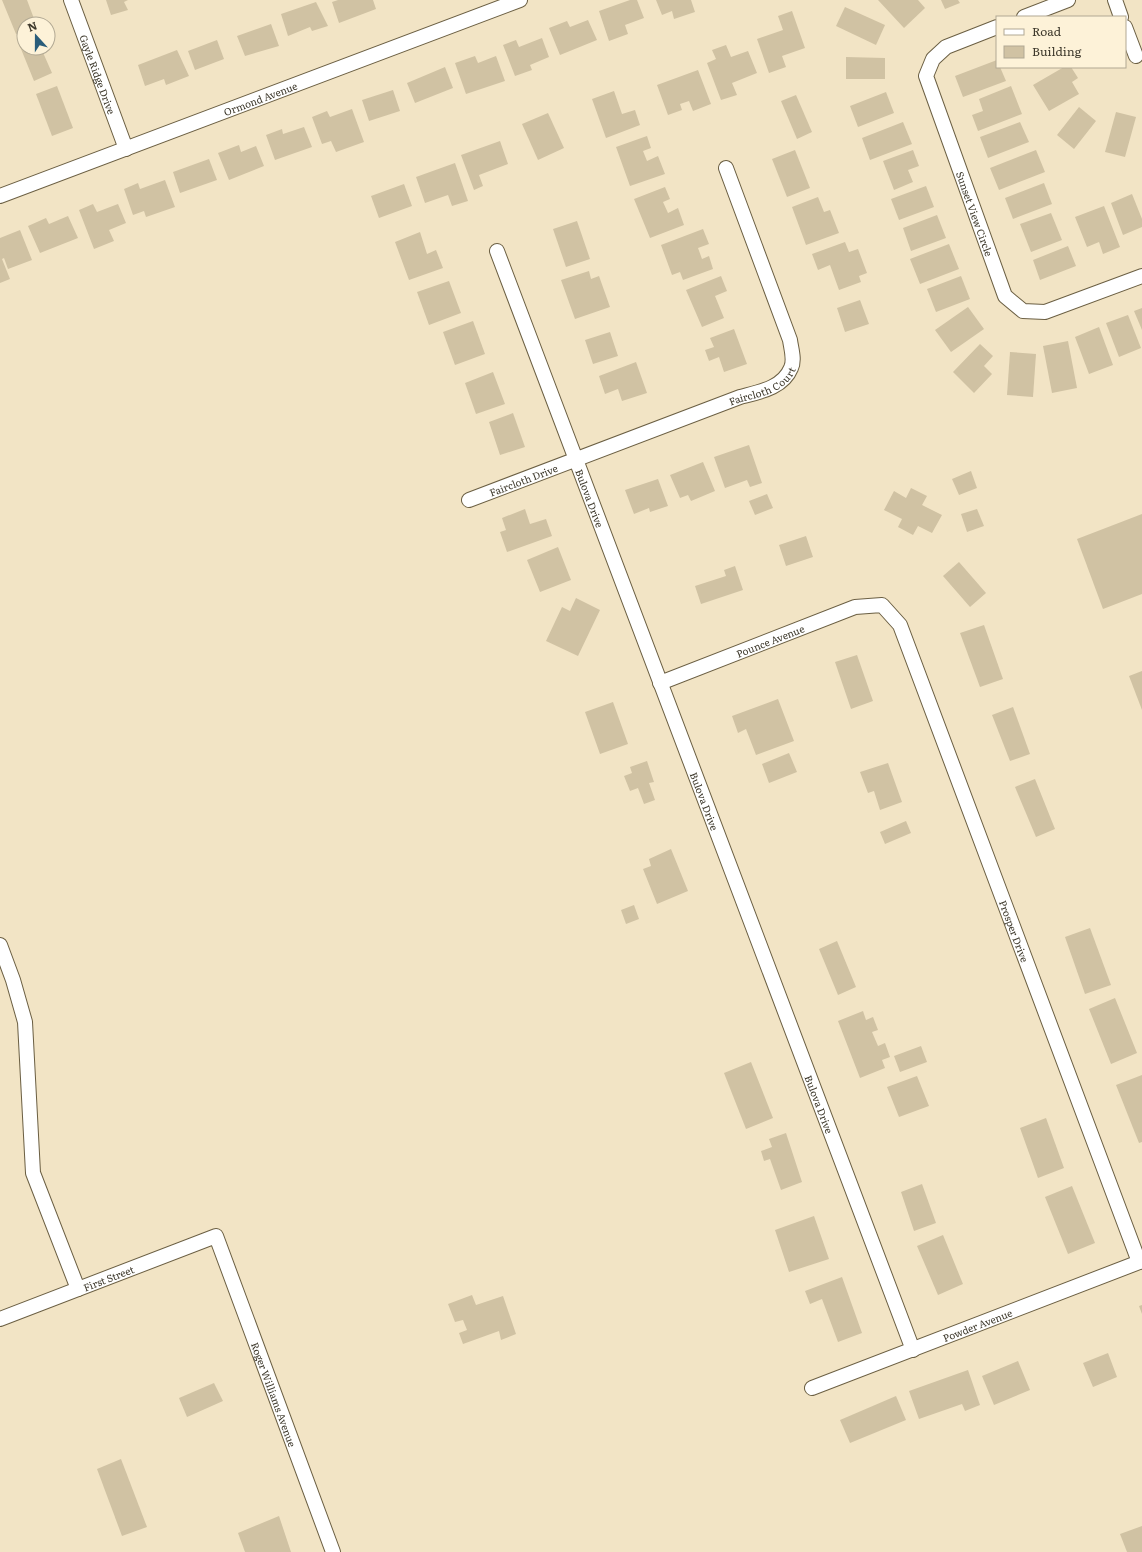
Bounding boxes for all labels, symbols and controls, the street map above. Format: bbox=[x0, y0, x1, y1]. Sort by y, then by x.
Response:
north arrow bbox=[16, 16, 56, 56]
legend bbox=[996, 16, 1126, 68]
text: N bbox=[25, 17, 39, 35]
text: Road bbox=[1032, 22, 1062, 40]
street label: Gayle Ridge Drive bbox=[77, 32, 120, 116]
text: Building bbox=[1032, 42, 1082, 60]
street label: Ormond Avenue bbox=[221, 77, 299, 119]
street label: Sunset View Circle bbox=[953, 169, 997, 258]
street label: Faircloth Court bbox=[726, 364, 798, 408]
street label: Faircloth Drive bbox=[487, 460, 560, 499]
street label: Bulova Drive bbox=[573, 467, 608, 529]
street label: Pounce Avenue bbox=[734, 620, 806, 660]
street label: Bulova Drive bbox=[687, 770, 723, 832]
street label: Prosper Drive bbox=[996, 898, 1033, 964]
street label: Bulova Drive bbox=[802, 1073, 838, 1135]
street label: First Street bbox=[81, 1261, 136, 1294]
street label: Powder Avenue bbox=[940, 1304, 1014, 1345]
street label: Roger Williams Avenue bbox=[248, 1340, 301, 1449]

